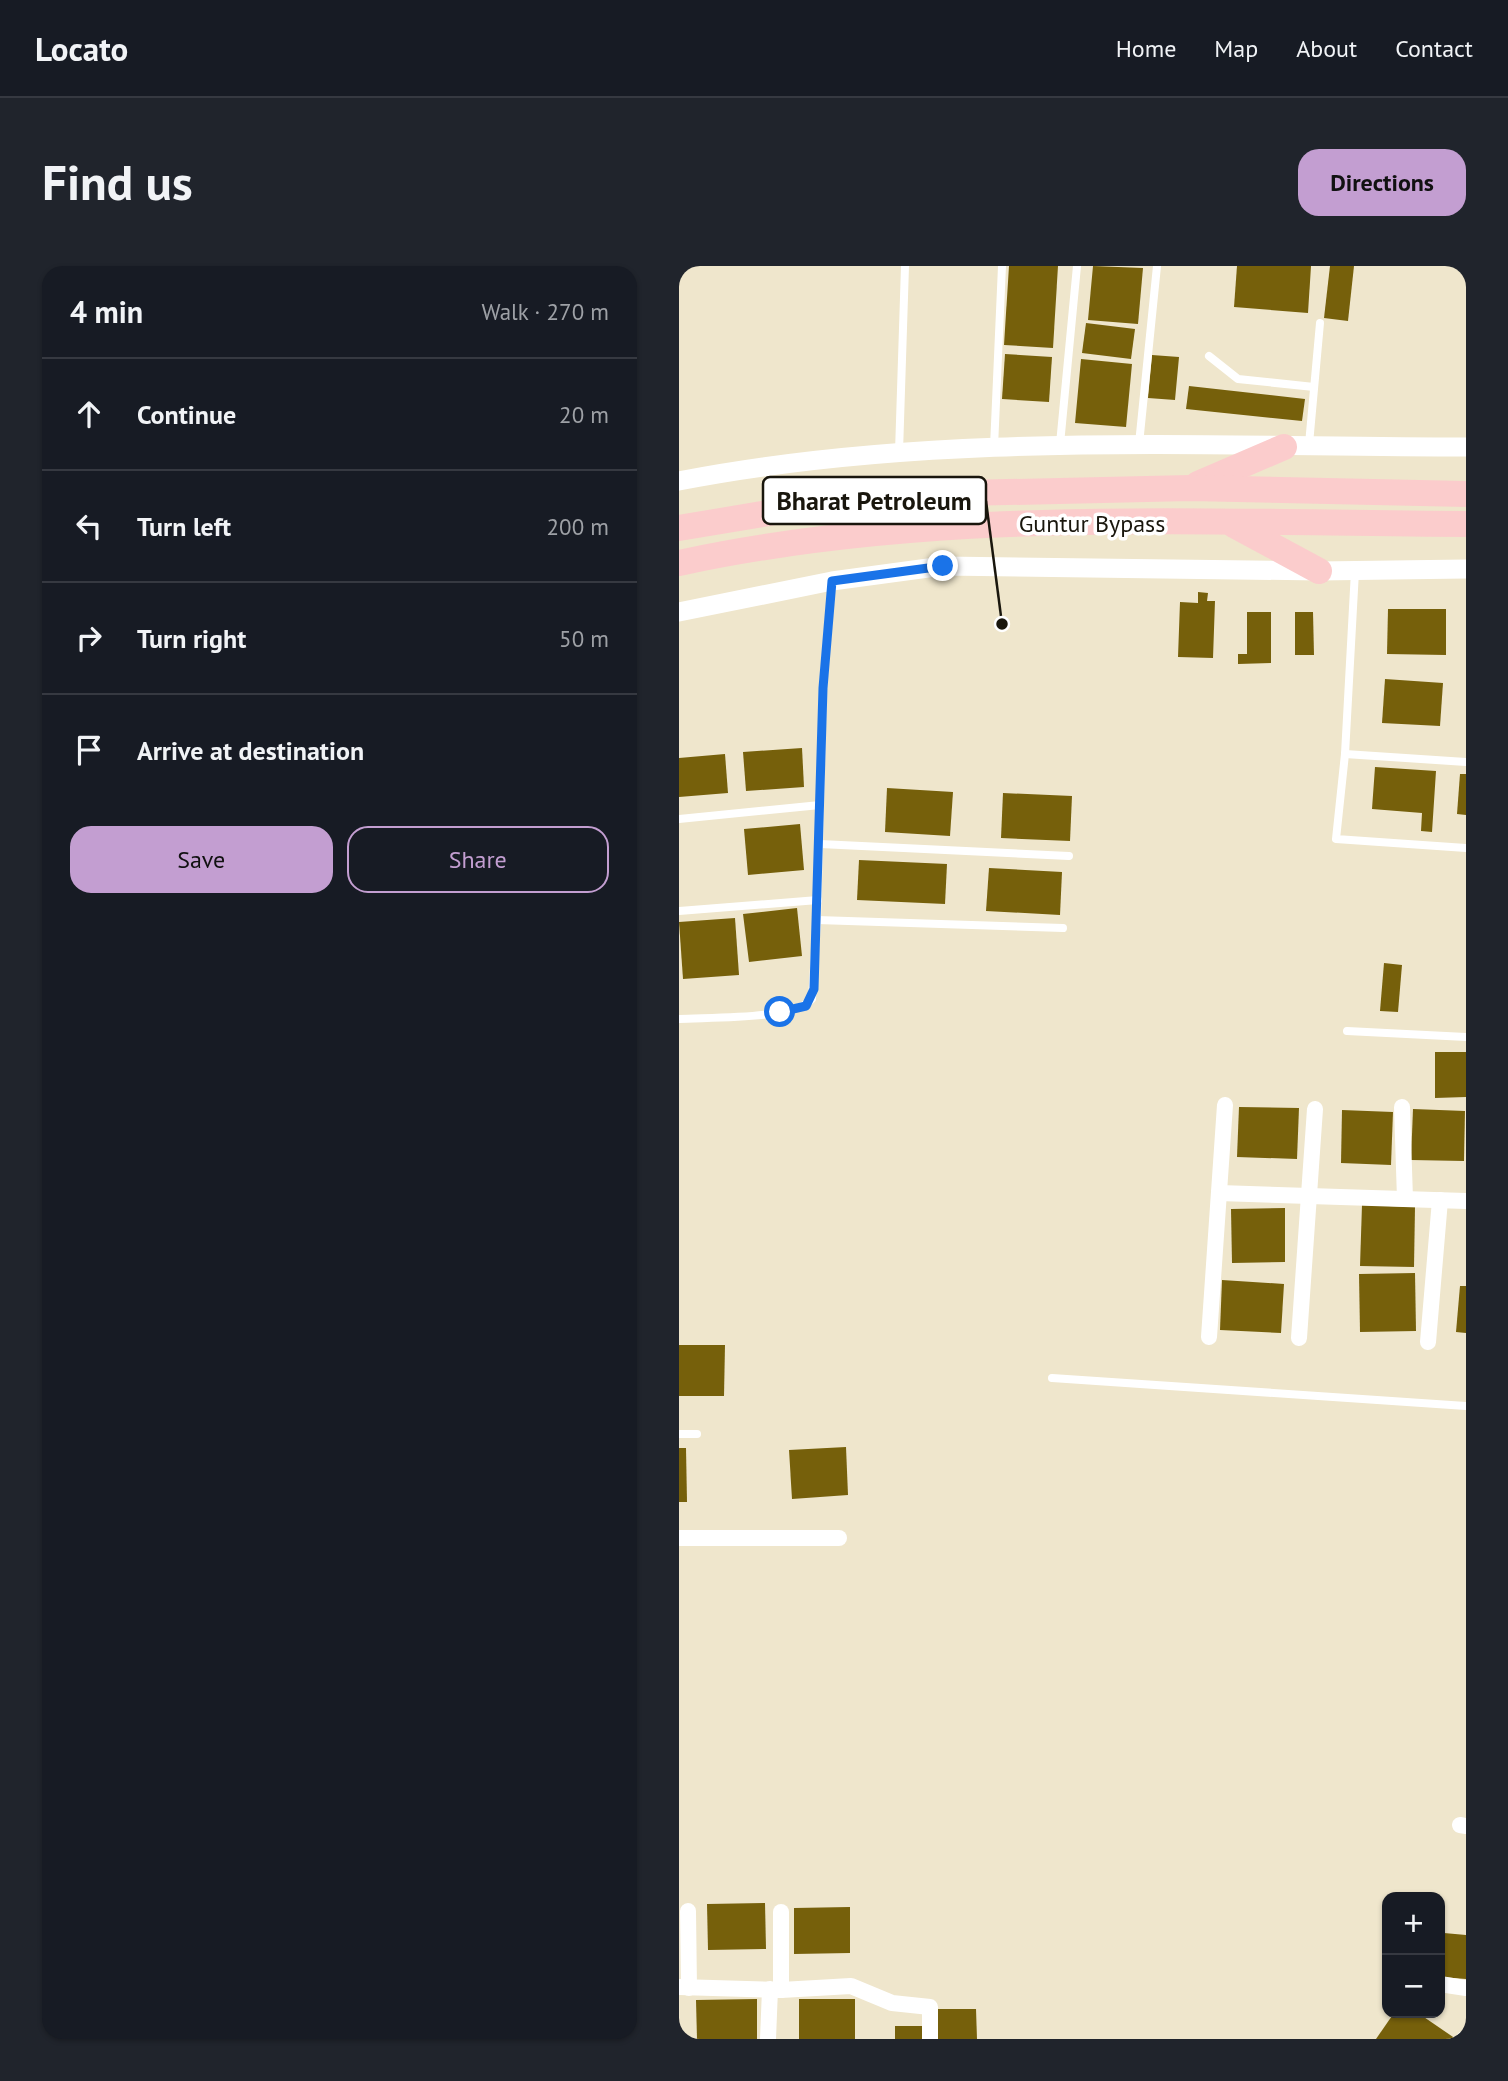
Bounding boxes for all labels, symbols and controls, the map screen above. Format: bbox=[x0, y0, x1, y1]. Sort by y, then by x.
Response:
text: Locato bbox=[35, 27, 128, 70]
text: Home bbox=[1116, 33, 1176, 64]
text: Map bbox=[1214, 33, 1258, 64]
text: About bbox=[1296, 33, 1357, 64]
text: Contact bbox=[1395, 33, 1473, 64]
button: Directions bbox=[1298, 149, 1466, 216]
text: Find us bbox=[42, 150, 193, 214]
text: 4 min bbox=[70, 292, 143, 331]
text: Walk · 270 m bbox=[482, 297, 609, 326]
icon: ahead bbox=[70, 395, 108, 433]
text: Continue bbox=[137, 398, 236, 431]
text: 20 m bbox=[559, 400, 609, 429]
callout: Bharat Petroleum bbox=[763, 477, 986, 524]
text: Bharat Petroleum bbox=[776, 484, 972, 517]
icon: left bbox=[70, 507, 108, 545]
street label: Guntur Bypass bbox=[1019, 508, 1165, 539]
text: Turn left bbox=[137, 510, 231, 543]
text: 200 m bbox=[547, 512, 609, 541]
route end bbox=[927, 550, 958, 581]
icon: right bbox=[70, 619, 108, 657]
text: Turn right bbox=[137, 622, 246, 655]
text: 50 m bbox=[559, 624, 609, 653]
icon: arrive bbox=[70, 731, 108, 769]
text: Arrive at destination bbox=[137, 734, 364, 767]
button: Save bbox=[70, 826, 333, 893]
button: Share bbox=[347, 826, 609, 893]
route start bbox=[764, 996, 795, 1027]
map controls bbox=[1382, 1892, 1445, 2018]
button: + bbox=[1382, 1892, 1445, 1955]
button: − bbox=[1382, 1955, 1445, 2018]

